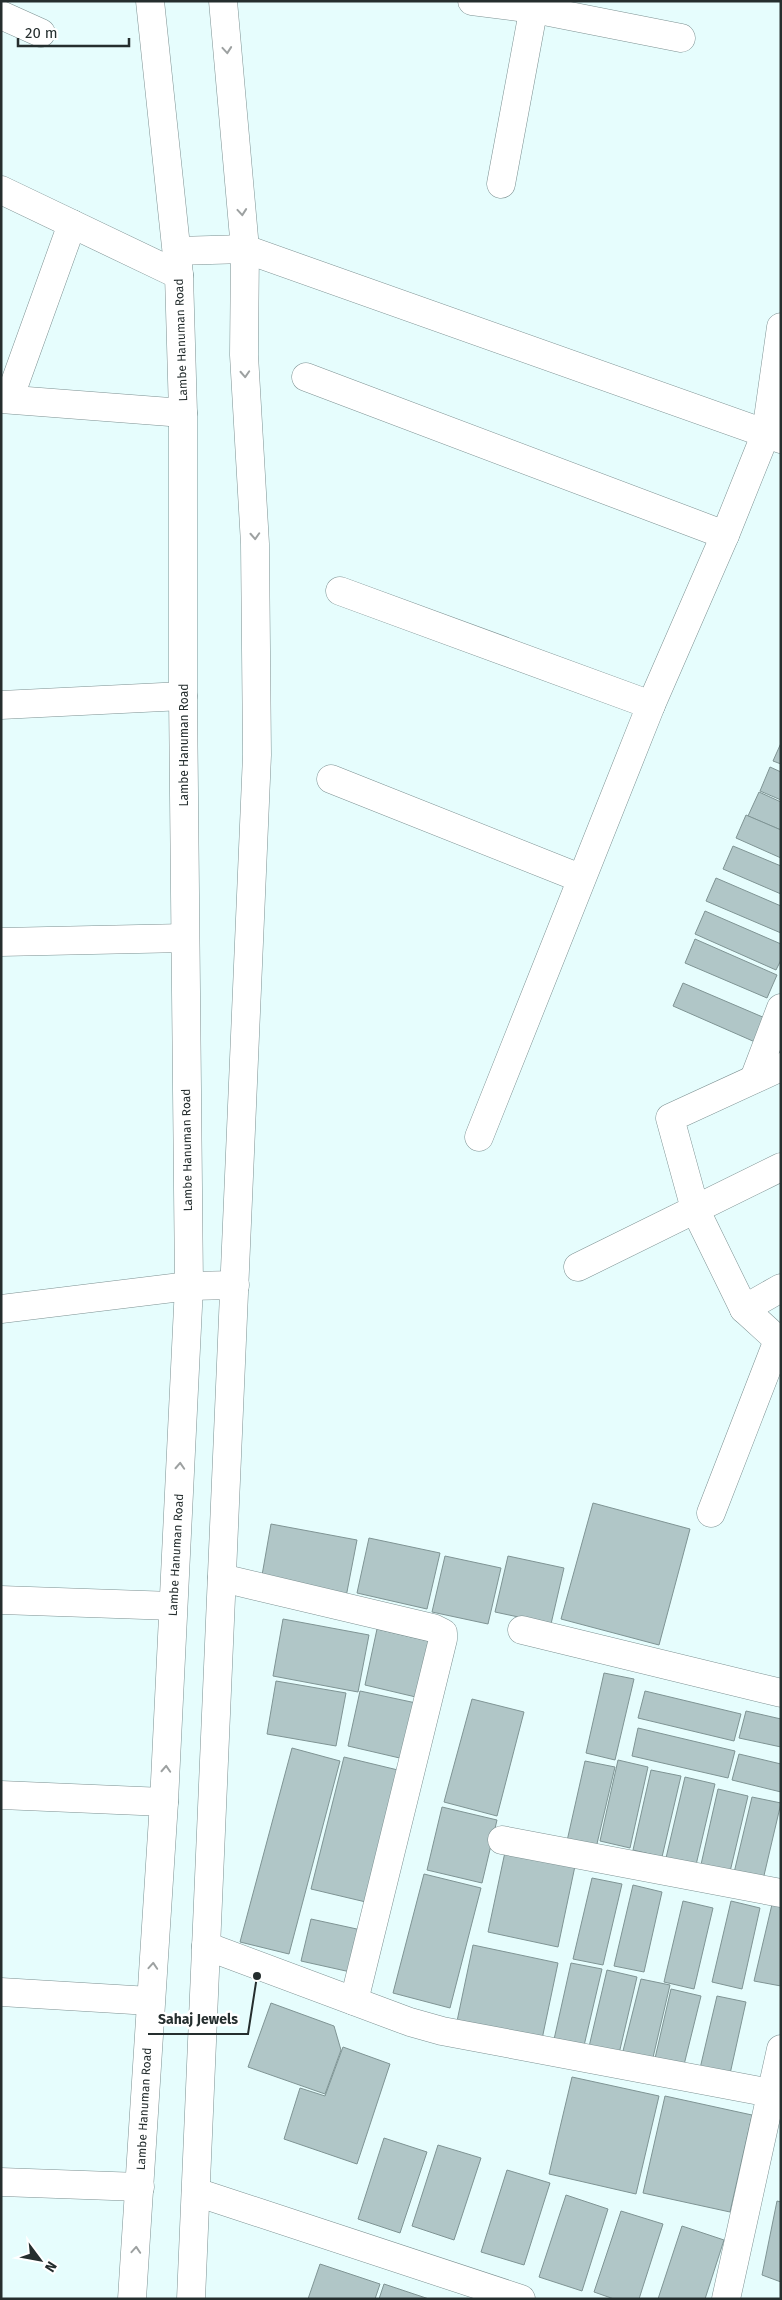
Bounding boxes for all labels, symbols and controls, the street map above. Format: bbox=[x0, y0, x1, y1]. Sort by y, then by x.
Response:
scale bar bbox=[18, 15, 129, 47]
text: 20 m bbox=[25, 24, 58, 42]
one-way arrow bbox=[221, 46, 232, 54]
one-way arrow bbox=[236, 208, 247, 216]
street label: Lambe Hanuman Road bbox=[172, 278, 190, 402]
one-way arrow bbox=[240, 370, 251, 378]
one-way arrow bbox=[249, 532, 260, 540]
street label: Lambe Hanuman Road bbox=[177, 684, 191, 806]
street label: Lambe Hanuman Road bbox=[179, 1088, 195, 1212]
one-way arrow bbox=[175, 1462, 186, 1470]
street label: Lambe Hanuman Road bbox=[166, 1493, 186, 1617]
one-way arrow bbox=[160, 1764, 171, 1772]
one-way arrow bbox=[147, 1961, 158, 1969]
callout: Sahaj Jewels bbox=[148, 2005, 248, 2034]
text: Sahaj Jewels bbox=[158, 2011, 238, 2028]
street label: Lambe Hanuman Road bbox=[134, 2047, 154, 2171]
north arrow bbox=[15, 2235, 65, 2285]
one-way arrow bbox=[130, 2246, 141, 2254]
text: N bbox=[41, 2258, 60, 2275]

